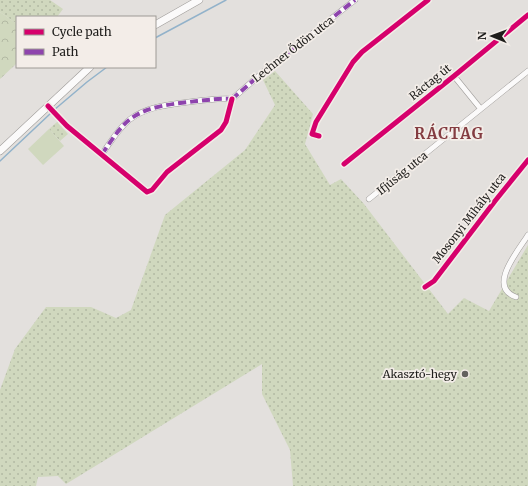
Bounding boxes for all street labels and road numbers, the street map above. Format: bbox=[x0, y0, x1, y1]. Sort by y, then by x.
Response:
street label: Lechner Ödön utca bbox=[249, 13, 337, 85]
street label: Ráctag út bbox=[406, 60, 454, 103]
street label: Ifjúság utca bbox=[374, 148, 430, 198]
street label: Mosonyi Mihály utca bbox=[429, 170, 509, 266]

